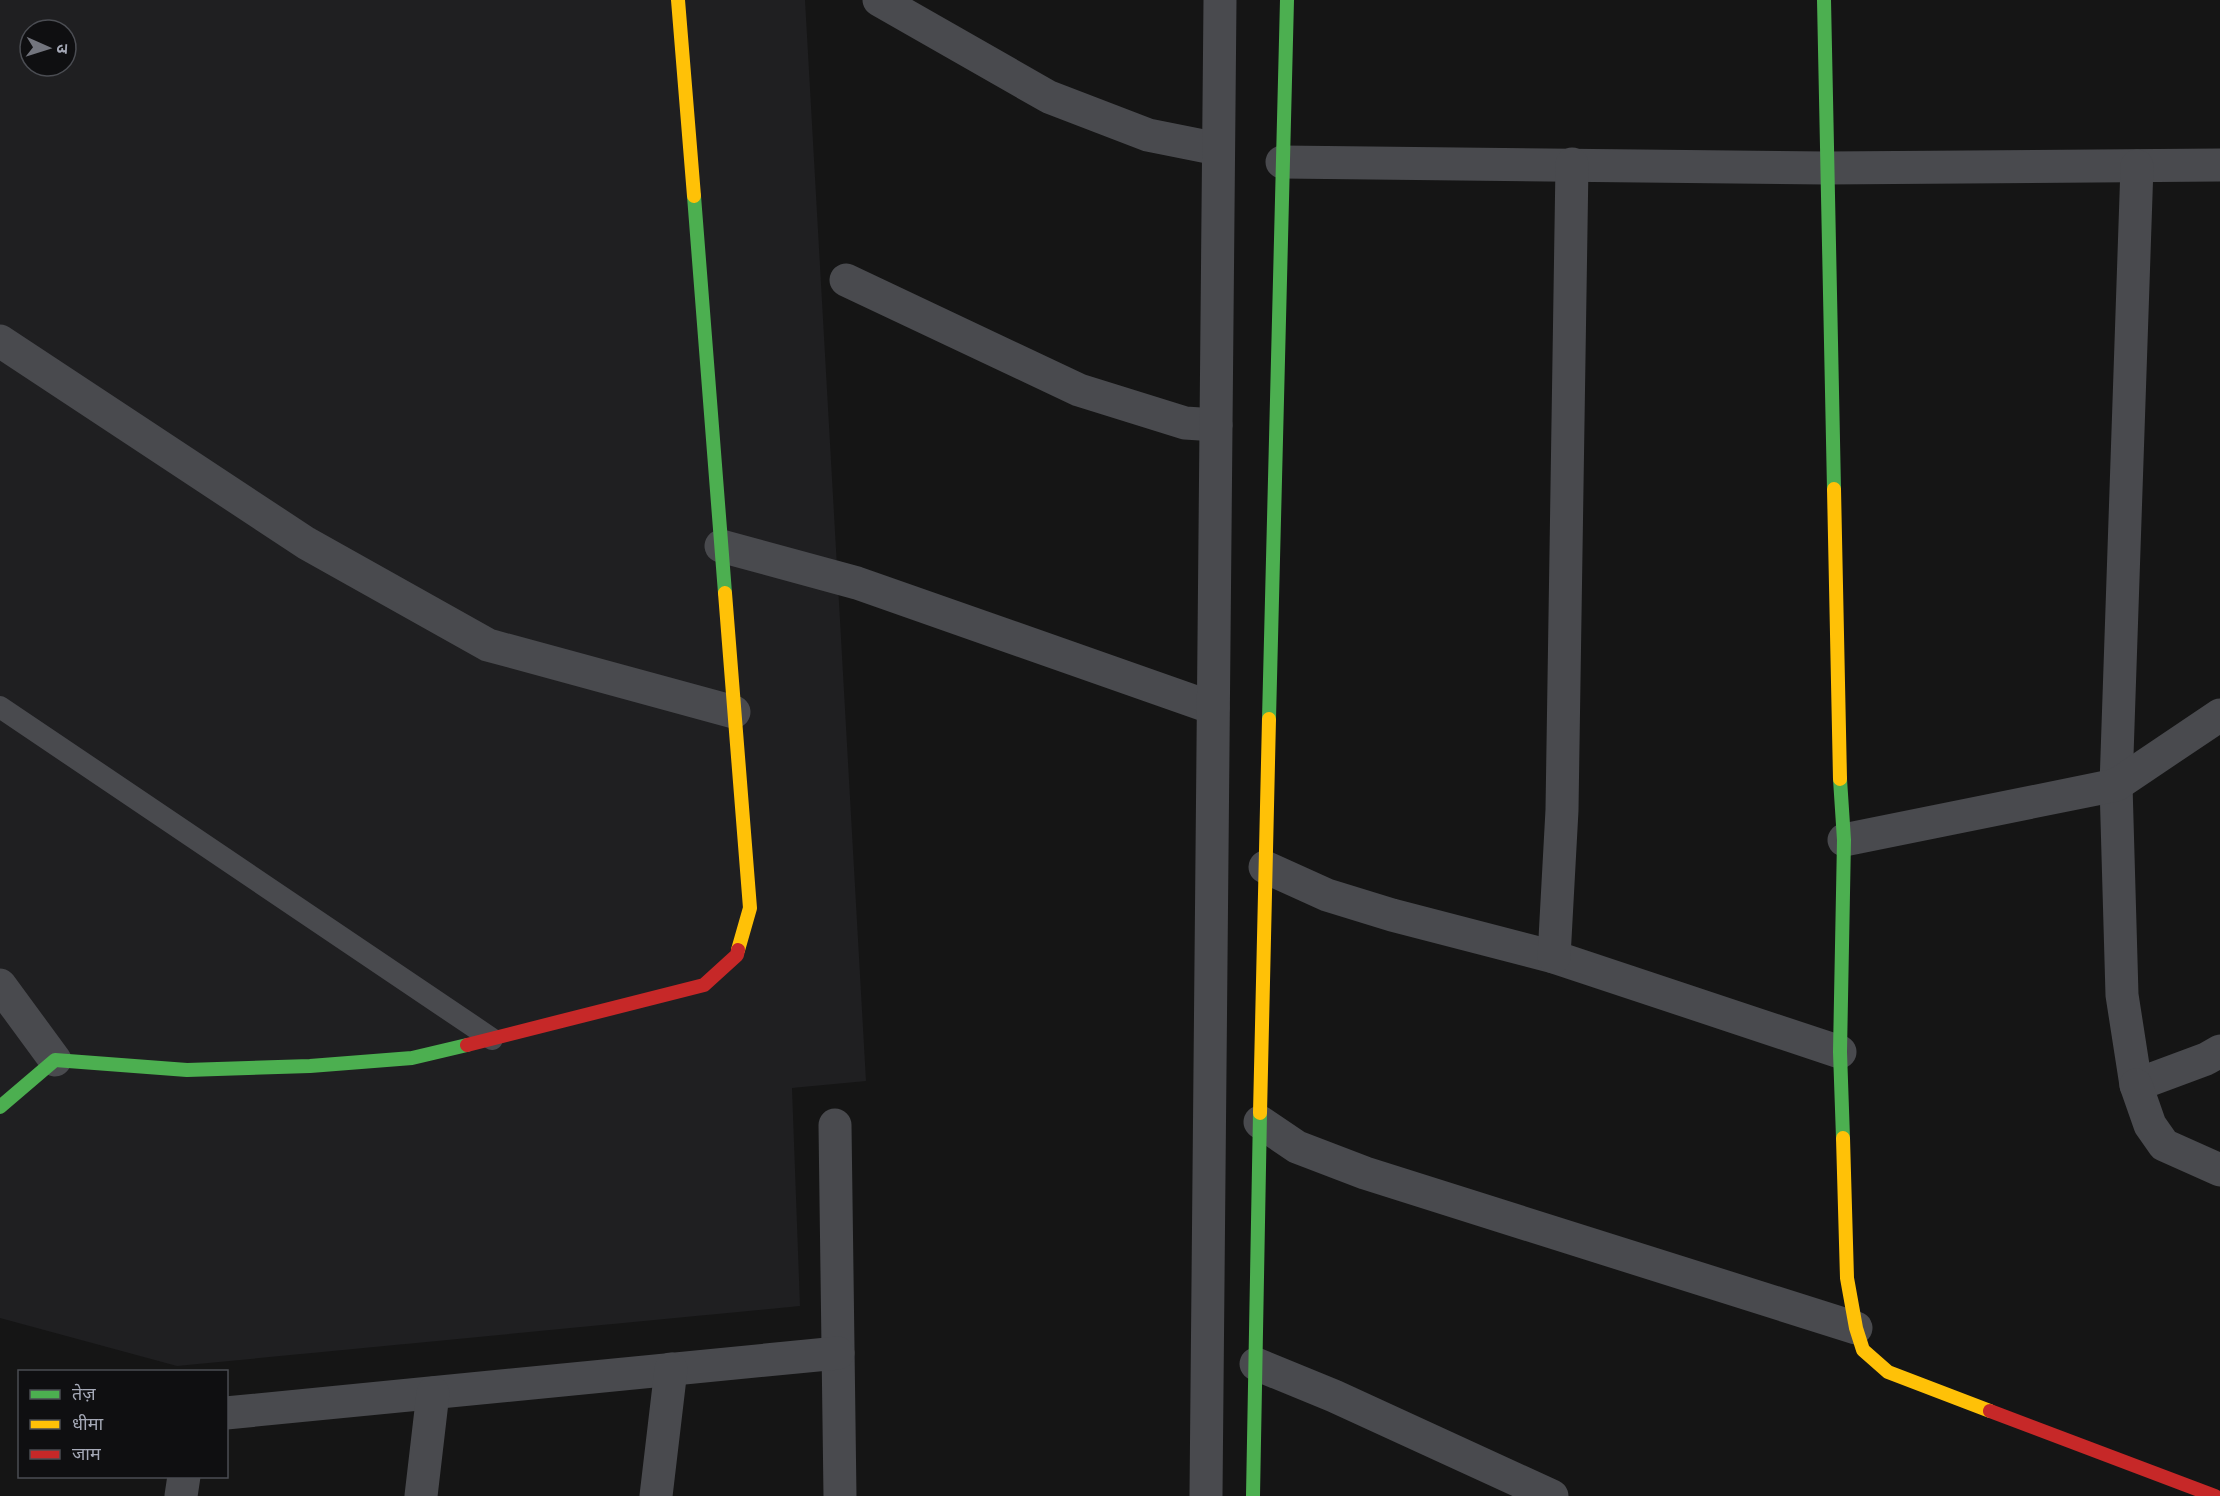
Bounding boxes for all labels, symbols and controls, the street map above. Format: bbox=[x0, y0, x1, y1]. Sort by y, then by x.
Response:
north arrow bbox=[18, 18, 78, 78]
text: उ bbox=[53, 44, 73, 55]
legend bbox=[18, 1370, 228, 1478]
text: तेज़ bbox=[72, 1382, 96, 1405]
text: धीमा bbox=[72, 1412, 103, 1435]
text: जाम bbox=[72, 1442, 102, 1465]

